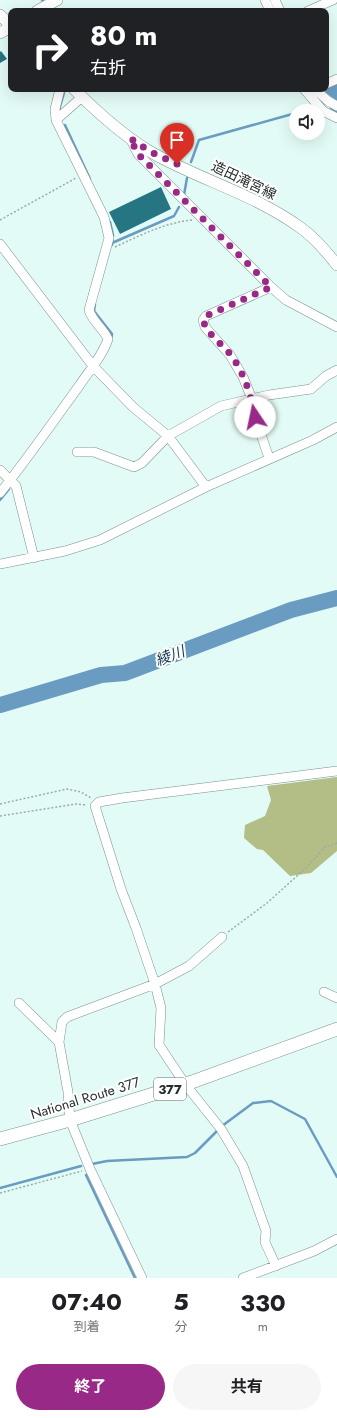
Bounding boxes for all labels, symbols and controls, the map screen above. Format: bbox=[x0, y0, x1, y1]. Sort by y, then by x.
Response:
text: 80 m bbox=[90, 15, 157, 56]
icon: right bbox=[24, 24, 76, 76]
text: 右折 bbox=[90, 55, 126, 81]
map controls bbox=[289, 104, 325, 140]
button: sound bbox=[289, 104, 325, 140]
pin bbox=[160, 123, 194, 164]
icon: arrive bbox=[166, 129, 188, 151]
street label: 造田滝宮線 bbox=[208, 156, 280, 204]
position arrow bbox=[234, 396, 276, 438]
water label: 綾川 bbox=[152, 640, 190, 672]
street label: National Route 377 bbox=[28, 1072, 143, 1124]
road number: 377 bbox=[154, 1078, 186, 1100]
text: 07:40 bbox=[51, 1284, 122, 1319]
text: 5 bbox=[173, 1284, 189, 1319]
text: 330 bbox=[240, 1285, 286, 1320]
text: 到着 bbox=[74, 1317, 100, 1336]
text: 分 bbox=[175, 1317, 188, 1336]
text: m bbox=[258, 1317, 268, 1336]
button: 終了 bbox=[16, 1364, 165, 1410]
button: 共有 bbox=[173, 1364, 321, 1410]

